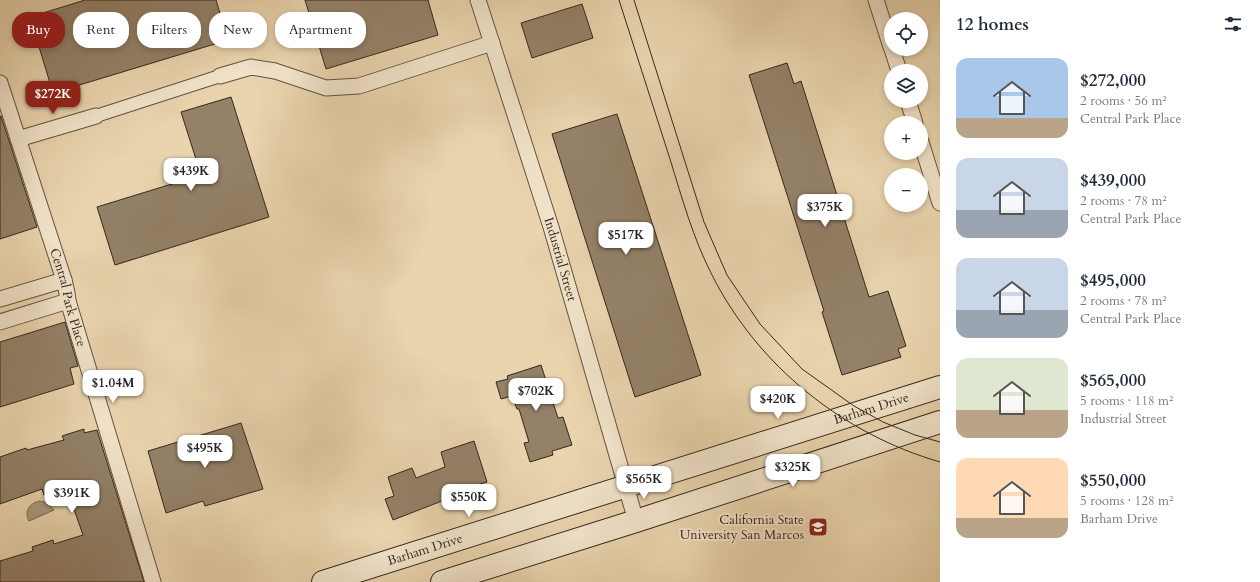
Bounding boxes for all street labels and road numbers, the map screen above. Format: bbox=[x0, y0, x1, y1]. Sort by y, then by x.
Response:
street label: Industrial Street bbox=[539, 215, 581, 303]
street label: Central Park Place bbox=[45, 246, 90, 349]
street label: Barham Drive bbox=[831, 388, 911, 429]
street label: Barham Drive bbox=[385, 529, 465, 570]

